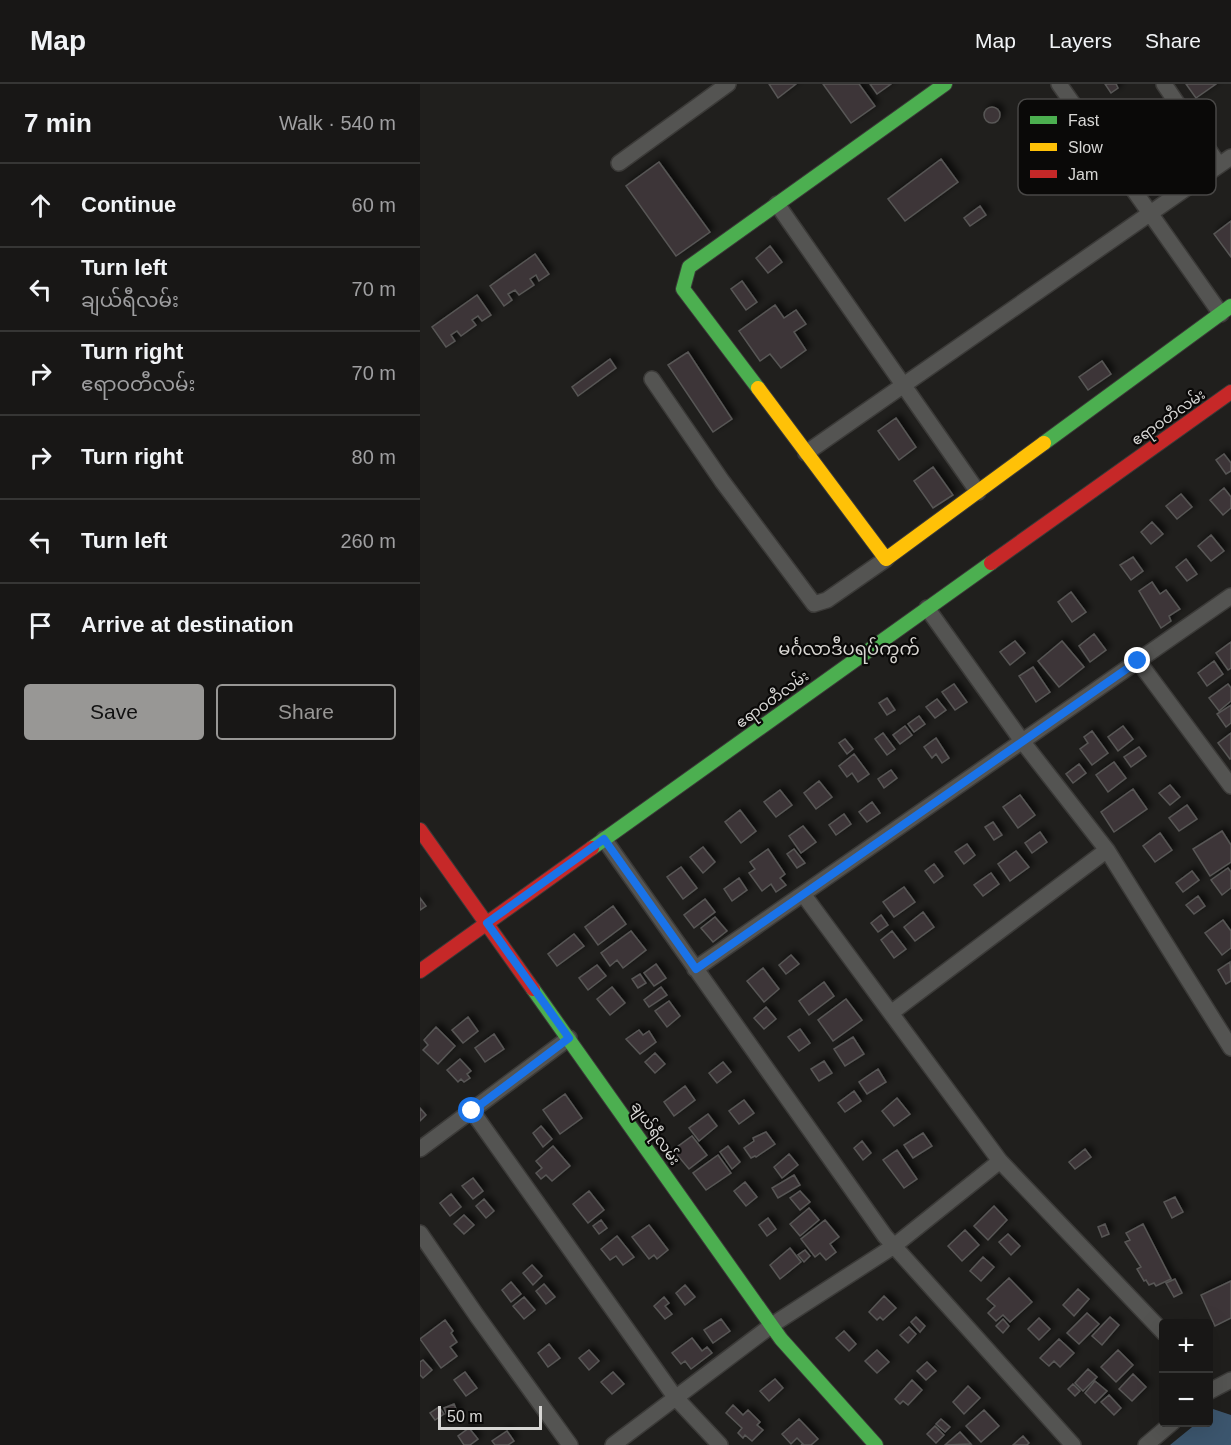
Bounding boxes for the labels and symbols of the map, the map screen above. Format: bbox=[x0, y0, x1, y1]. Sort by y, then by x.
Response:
legend bbox=[1018, 99, 1216, 195]
text: Fast bbox=[1068, 112, 1100, 129]
text: Slow bbox=[1068, 139, 1103, 156]
text: Jam bbox=[1068, 166, 1098, 183]
street label: ဧရာဝတီလမ်း bbox=[1127, 385, 1210, 452]
district label: မင်္ဂလာဒီပရပ်ကွက် bbox=[778, 635, 920, 664]
route end bbox=[1124, 647, 1150, 673]
street label: ဧရာဝတီလမ်း bbox=[732, 666, 814, 734]
route start bbox=[458, 1097, 484, 1123]
street label: ချယ်ရီလမ်း bbox=[625, 1097, 685, 1170]
scale bar bbox=[438, 1403, 542, 1430]

